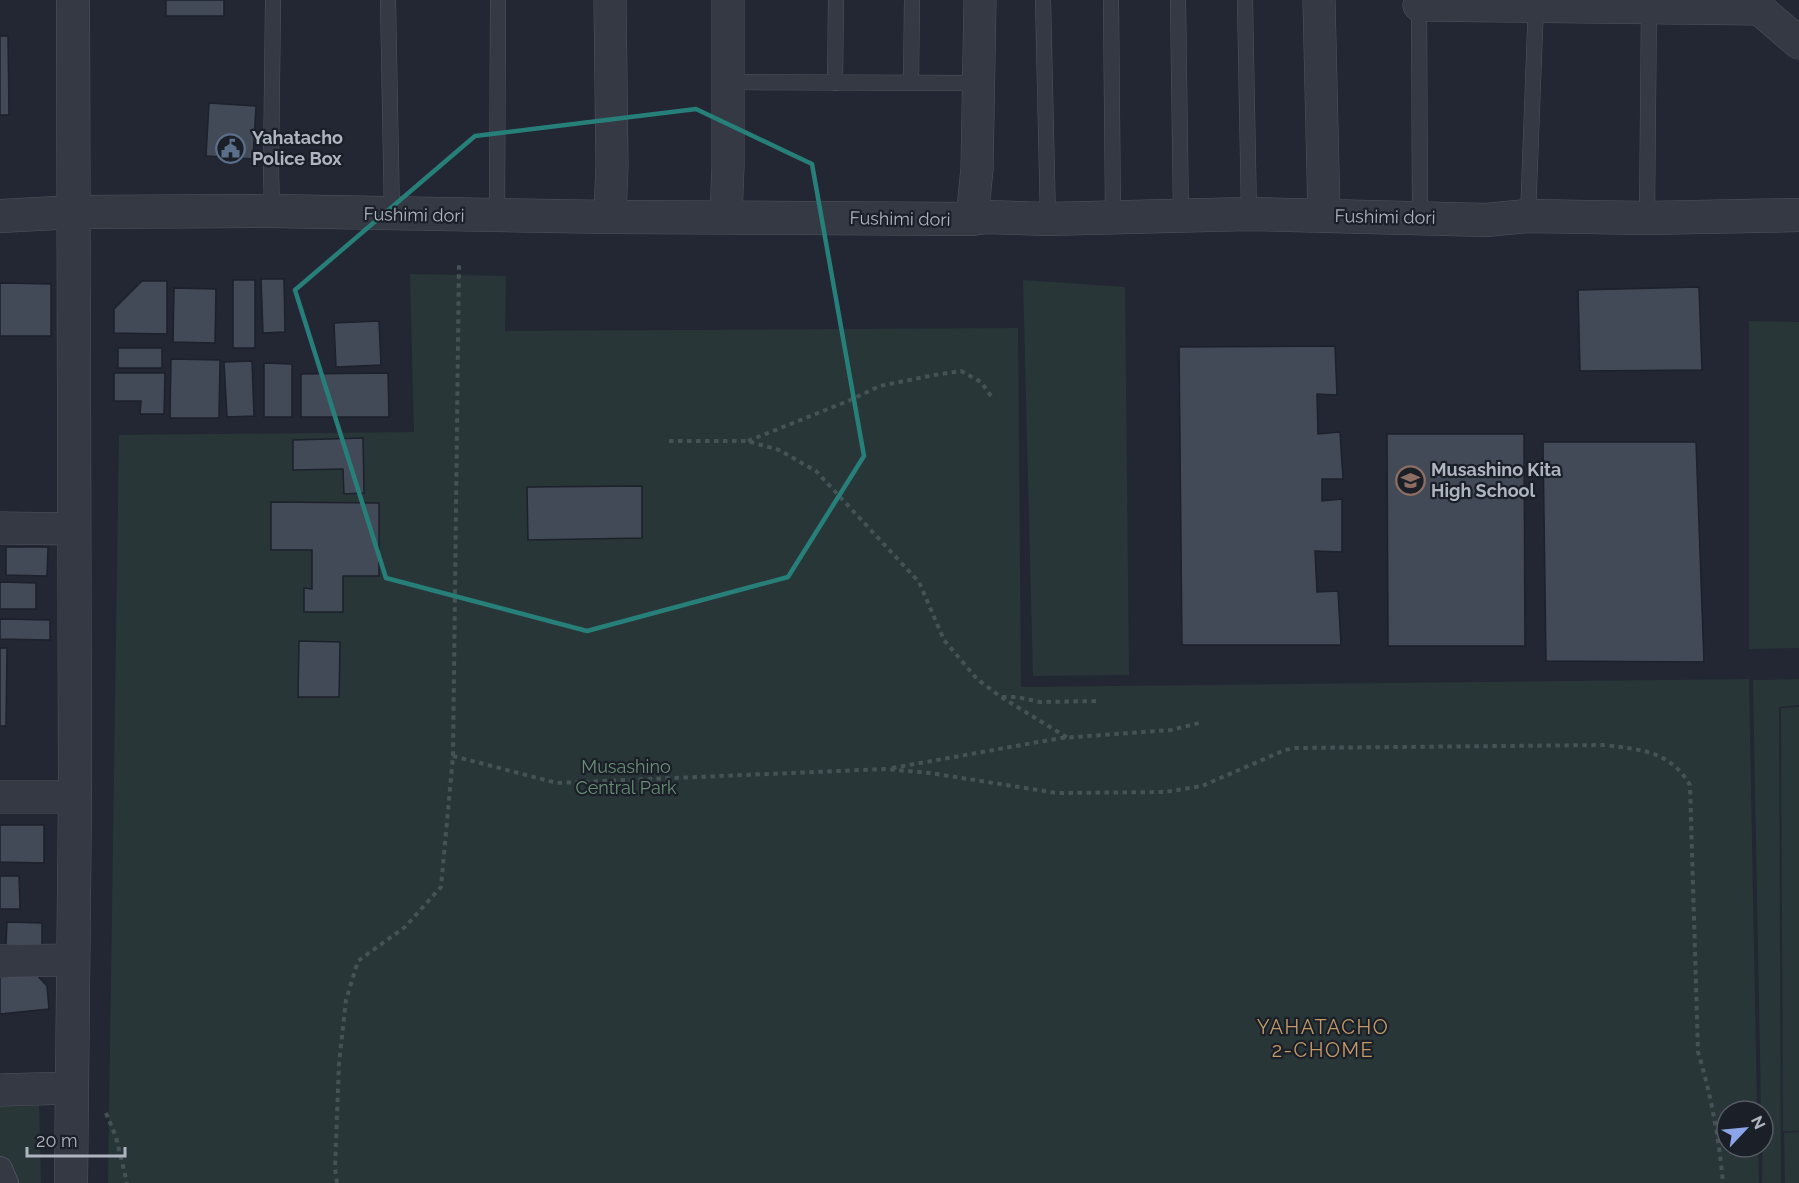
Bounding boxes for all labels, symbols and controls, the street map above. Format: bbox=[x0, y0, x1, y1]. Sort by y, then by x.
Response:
place label: Yahatacho Police Box bbox=[252, 127, 343, 169]
public building icon: Yahatacho Police Box bbox=[215, 132, 247, 164]
street label: Fushimi dori bbox=[363, 203, 465, 226]
street label: Fushimi dori bbox=[1334, 205, 1436, 228]
street label: Fushimi dori bbox=[849, 207, 951, 230]
place label: Musashino Kita High School bbox=[1431, 459, 1561, 501]
school or university icon: Musashino Kita High School bbox=[1394, 464, 1426, 496]
park label: Musashino Central Park bbox=[575, 756, 677, 798]
district label: YAHATACHO 2-CHOME bbox=[1257, 1015, 1389, 1062]
north arrow bbox=[1715, 1099, 1775, 1159]
text: N bbox=[1747, 1113, 1769, 1132]
scale bar bbox=[27, 1120, 124, 1158]
text: 20 m bbox=[36, 1130, 78, 1151]

